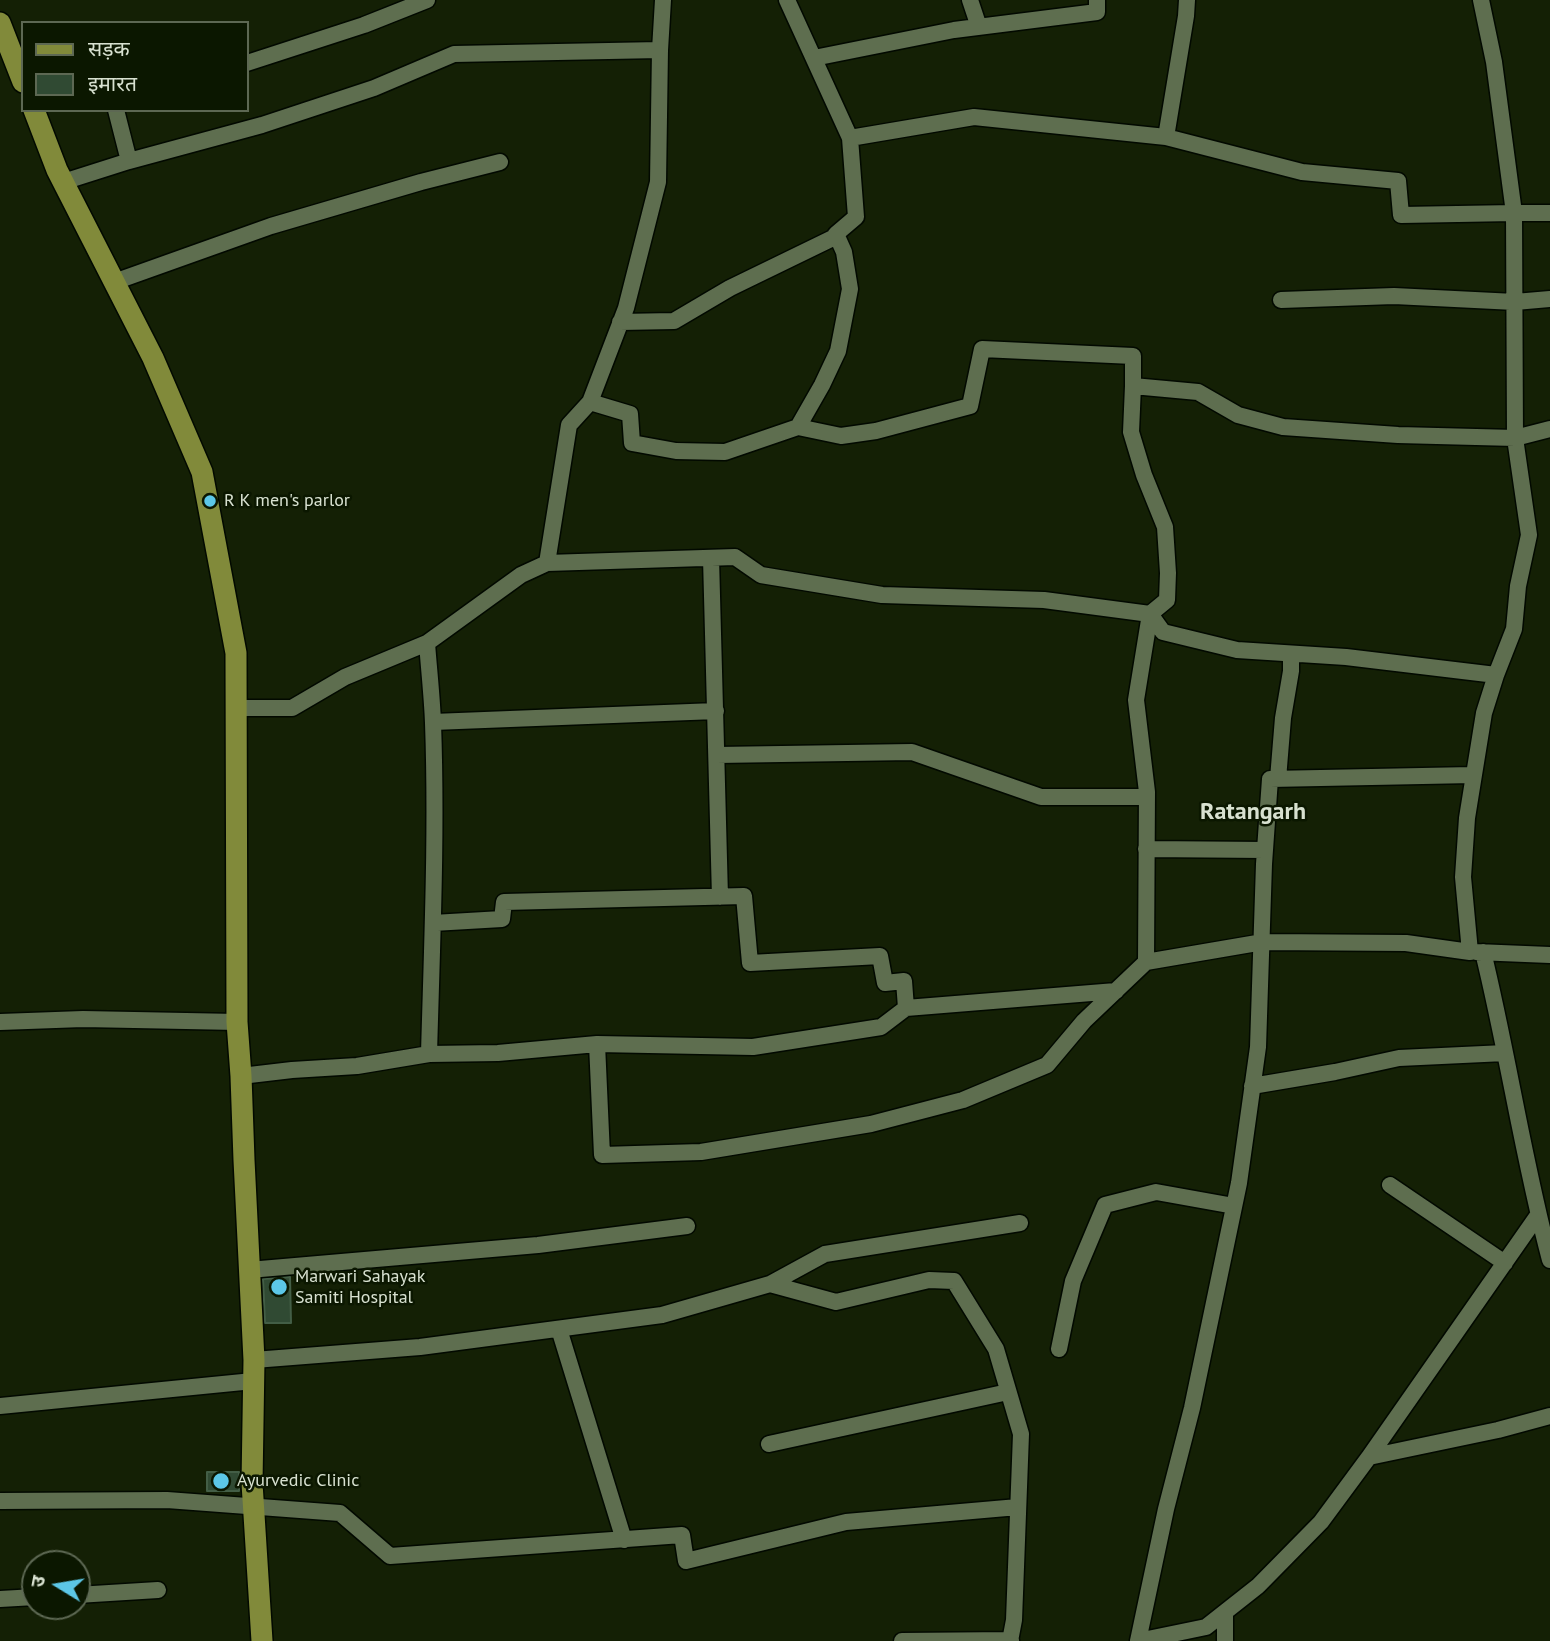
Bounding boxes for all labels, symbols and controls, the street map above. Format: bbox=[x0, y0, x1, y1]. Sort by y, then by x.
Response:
legend bbox=[21, 21, 248, 112]
text: सड़क bbox=[88, 35, 130, 62]
text: इमारत bbox=[88, 70, 137, 97]
place label: R K men's parlor bbox=[224, 490, 350, 512]
marker: R K men's parlor bbox=[202, 493, 218, 509]
district label: Ratangarh bbox=[1200, 798, 1306, 826]
place label: Marwari Sahayak Samiti Hospital bbox=[295, 1266, 425, 1308]
marker: Marwari Sahayak Samiti Hospital bbox=[269, 1277, 289, 1297]
place label: Ayurvedic Clinic bbox=[237, 1470, 359, 1492]
marker: Ayurvedic Clinic bbox=[211, 1471, 231, 1491]
north arrow bbox=[21, 1550, 91, 1620]
text: उ bbox=[25, 1574, 50, 1589]

